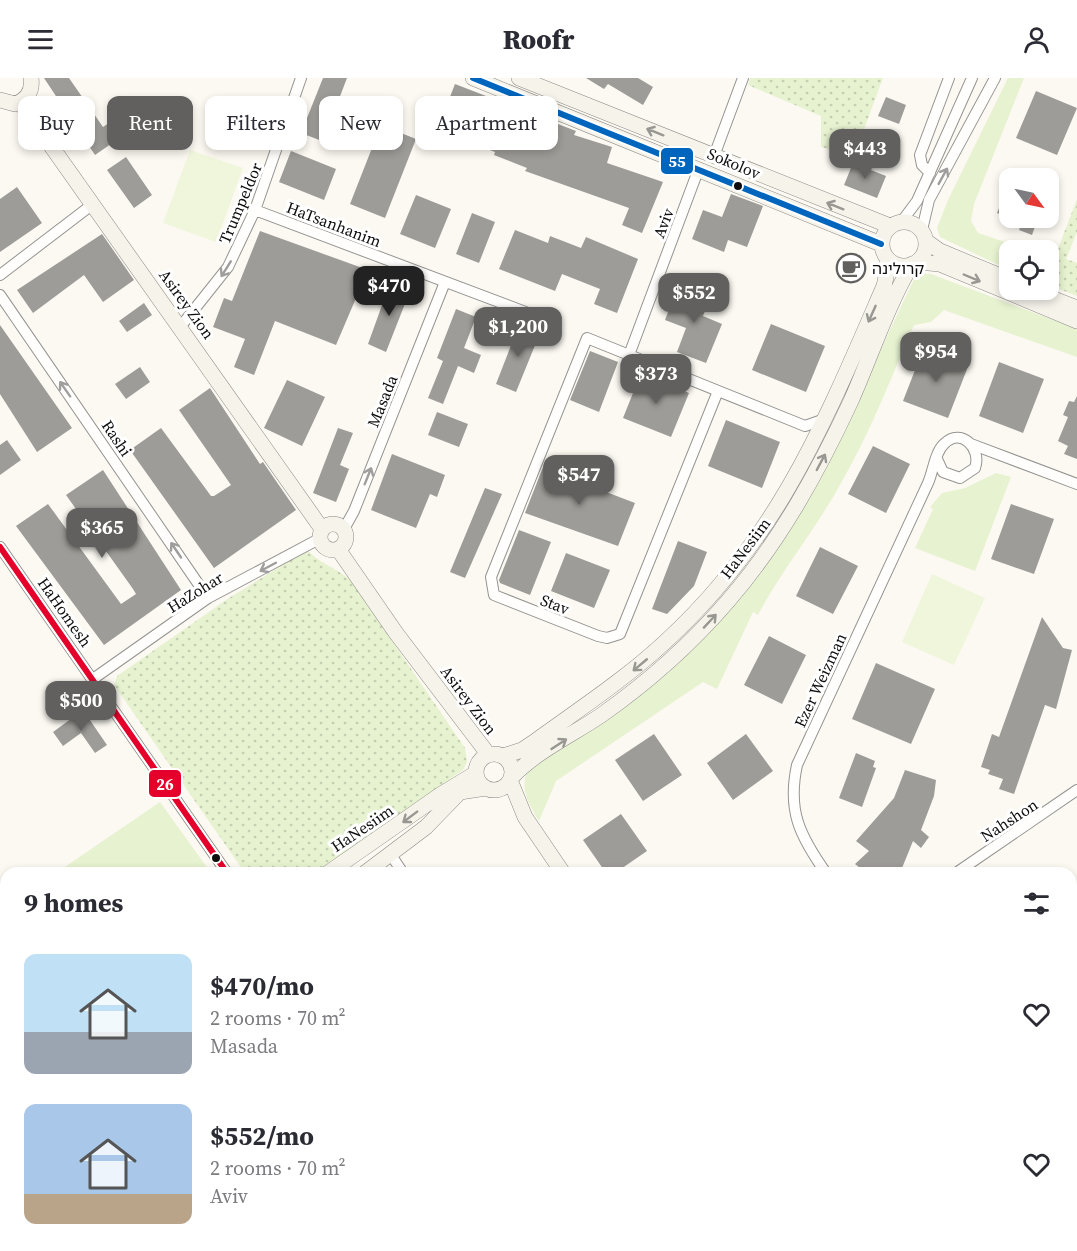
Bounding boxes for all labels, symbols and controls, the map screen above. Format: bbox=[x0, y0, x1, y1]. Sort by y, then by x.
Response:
text: Roofr bbox=[503, 21, 574, 58]
icon: menu bbox=[24, 23, 57, 56]
icon: person bbox=[1020, 23, 1053, 56]
chip: Buy bbox=[18, 96, 95, 150]
chip: Rent bbox=[107, 96, 193, 150]
chip: Filters bbox=[205, 96, 307, 150]
chip: New bbox=[319, 96, 403, 150]
chip: Apartment bbox=[415, 96, 558, 150]
one-way arrow bbox=[646, 126, 664, 137]
pin: $443 bbox=[829, 129, 901, 180]
text: $443 bbox=[843, 134, 887, 162]
street label: Sokolov bbox=[704, 142, 764, 184]
line badge: 55 bbox=[660, 147, 694, 175]
text: 55 bbox=[668, 150, 686, 172]
street label: Trumpeldor bbox=[213, 159, 267, 247]
one-way arrow bbox=[937, 168, 949, 185]
north arrow bbox=[999, 168, 1059, 228]
map controls bbox=[999, 168, 1059, 300]
unlabelled marker bbox=[732, 180, 744, 192]
street label: HaTsanhanim bbox=[283, 196, 385, 252]
one-way arrow bbox=[827, 200, 845, 211]
street label: Aviv bbox=[647, 205, 679, 241]
button: locate bbox=[999, 240, 1059, 300]
cafe icon: קרולינה bbox=[835, 252, 867, 284]
place label: קרולינה bbox=[872, 257, 924, 279]
one-way arrow bbox=[220, 260, 232, 277]
street label: Asirey Zion bbox=[154, 265, 220, 343]
pin: $470 bbox=[353, 266, 425, 317]
text: $470 bbox=[367, 271, 411, 299]
pin: $552 bbox=[658, 273, 730, 324]
one-way arrow bbox=[963, 273, 981, 284]
text: $552 bbox=[672, 278, 716, 306]
one-way arrow bbox=[866, 304, 877, 322]
pin: $1,200 bbox=[469, 307, 567, 358]
text: $1,200 bbox=[488, 312, 548, 340]
pin: $954 bbox=[900, 332, 972, 383]
text: $954 bbox=[914, 337, 958, 365]
pin: $373 bbox=[620, 354, 692, 405]
text: $373 bbox=[634, 359, 678, 387]
street label: Masada bbox=[362, 371, 403, 430]
one-way arrow bbox=[59, 381, 71, 397]
street label: Rashi bbox=[97, 415, 137, 461]
one-way arrow bbox=[816, 453, 827, 471]
pin: $547 bbox=[543, 455, 615, 506]
text: $547 bbox=[557, 460, 601, 488]
one-way arrow bbox=[363, 467, 374, 486]
pin: $365 bbox=[66, 508, 138, 559]
text: $365 bbox=[80, 513, 124, 541]
street label: HaNesiim bbox=[715, 513, 775, 583]
one-way arrow bbox=[169, 541, 182, 558]
one-way arrow bbox=[259, 562, 277, 573]
street label: HaZohar bbox=[163, 566, 227, 618]
street label: HaHomesh bbox=[33, 573, 97, 652]
street label: Stav bbox=[537, 589, 573, 619]
one-way arrow bbox=[702, 614, 716, 629]
street label: Ezer Weizman bbox=[789, 629, 852, 731]
one-way arrow bbox=[632, 658, 648, 671]
street label: Asirey Zion bbox=[436, 661, 502, 739]
pin: $500 bbox=[45, 681, 117, 732]
text: $500 bbox=[59, 686, 103, 714]
one-way arrow bbox=[550, 737, 567, 750]
line badge: 26 bbox=[148, 769, 182, 798]
text: 26 bbox=[156, 773, 174, 795]
street label: Nahshon bbox=[976, 793, 1042, 847]
street label: HaNesiim bbox=[326, 799, 398, 857]
one-way arrow bbox=[402, 811, 418, 824]
unlabelled marker bbox=[210, 852, 222, 864]
text: 9 homes bbox=[24, 885, 123, 921]
icon: filters bbox=[1020, 887, 1053, 920]
text: $470/mo bbox=[210, 968, 314, 1004]
icon: home bbox=[72, 978, 144, 1050]
icon: heart bbox=[1020, 998, 1053, 1031]
text: 2 rooms · 70 m² bbox=[210, 1004, 346, 1032]
text: Masada bbox=[210, 1032, 278, 1060]
text: $552/mo bbox=[210, 1118, 314, 1154]
icon: home bbox=[72, 1128, 144, 1200]
icon: heart bbox=[1020, 1148, 1053, 1181]
text: 2 rooms · 70 m² bbox=[210, 1154, 346, 1182]
text: Aviv bbox=[210, 1182, 248, 1210]

